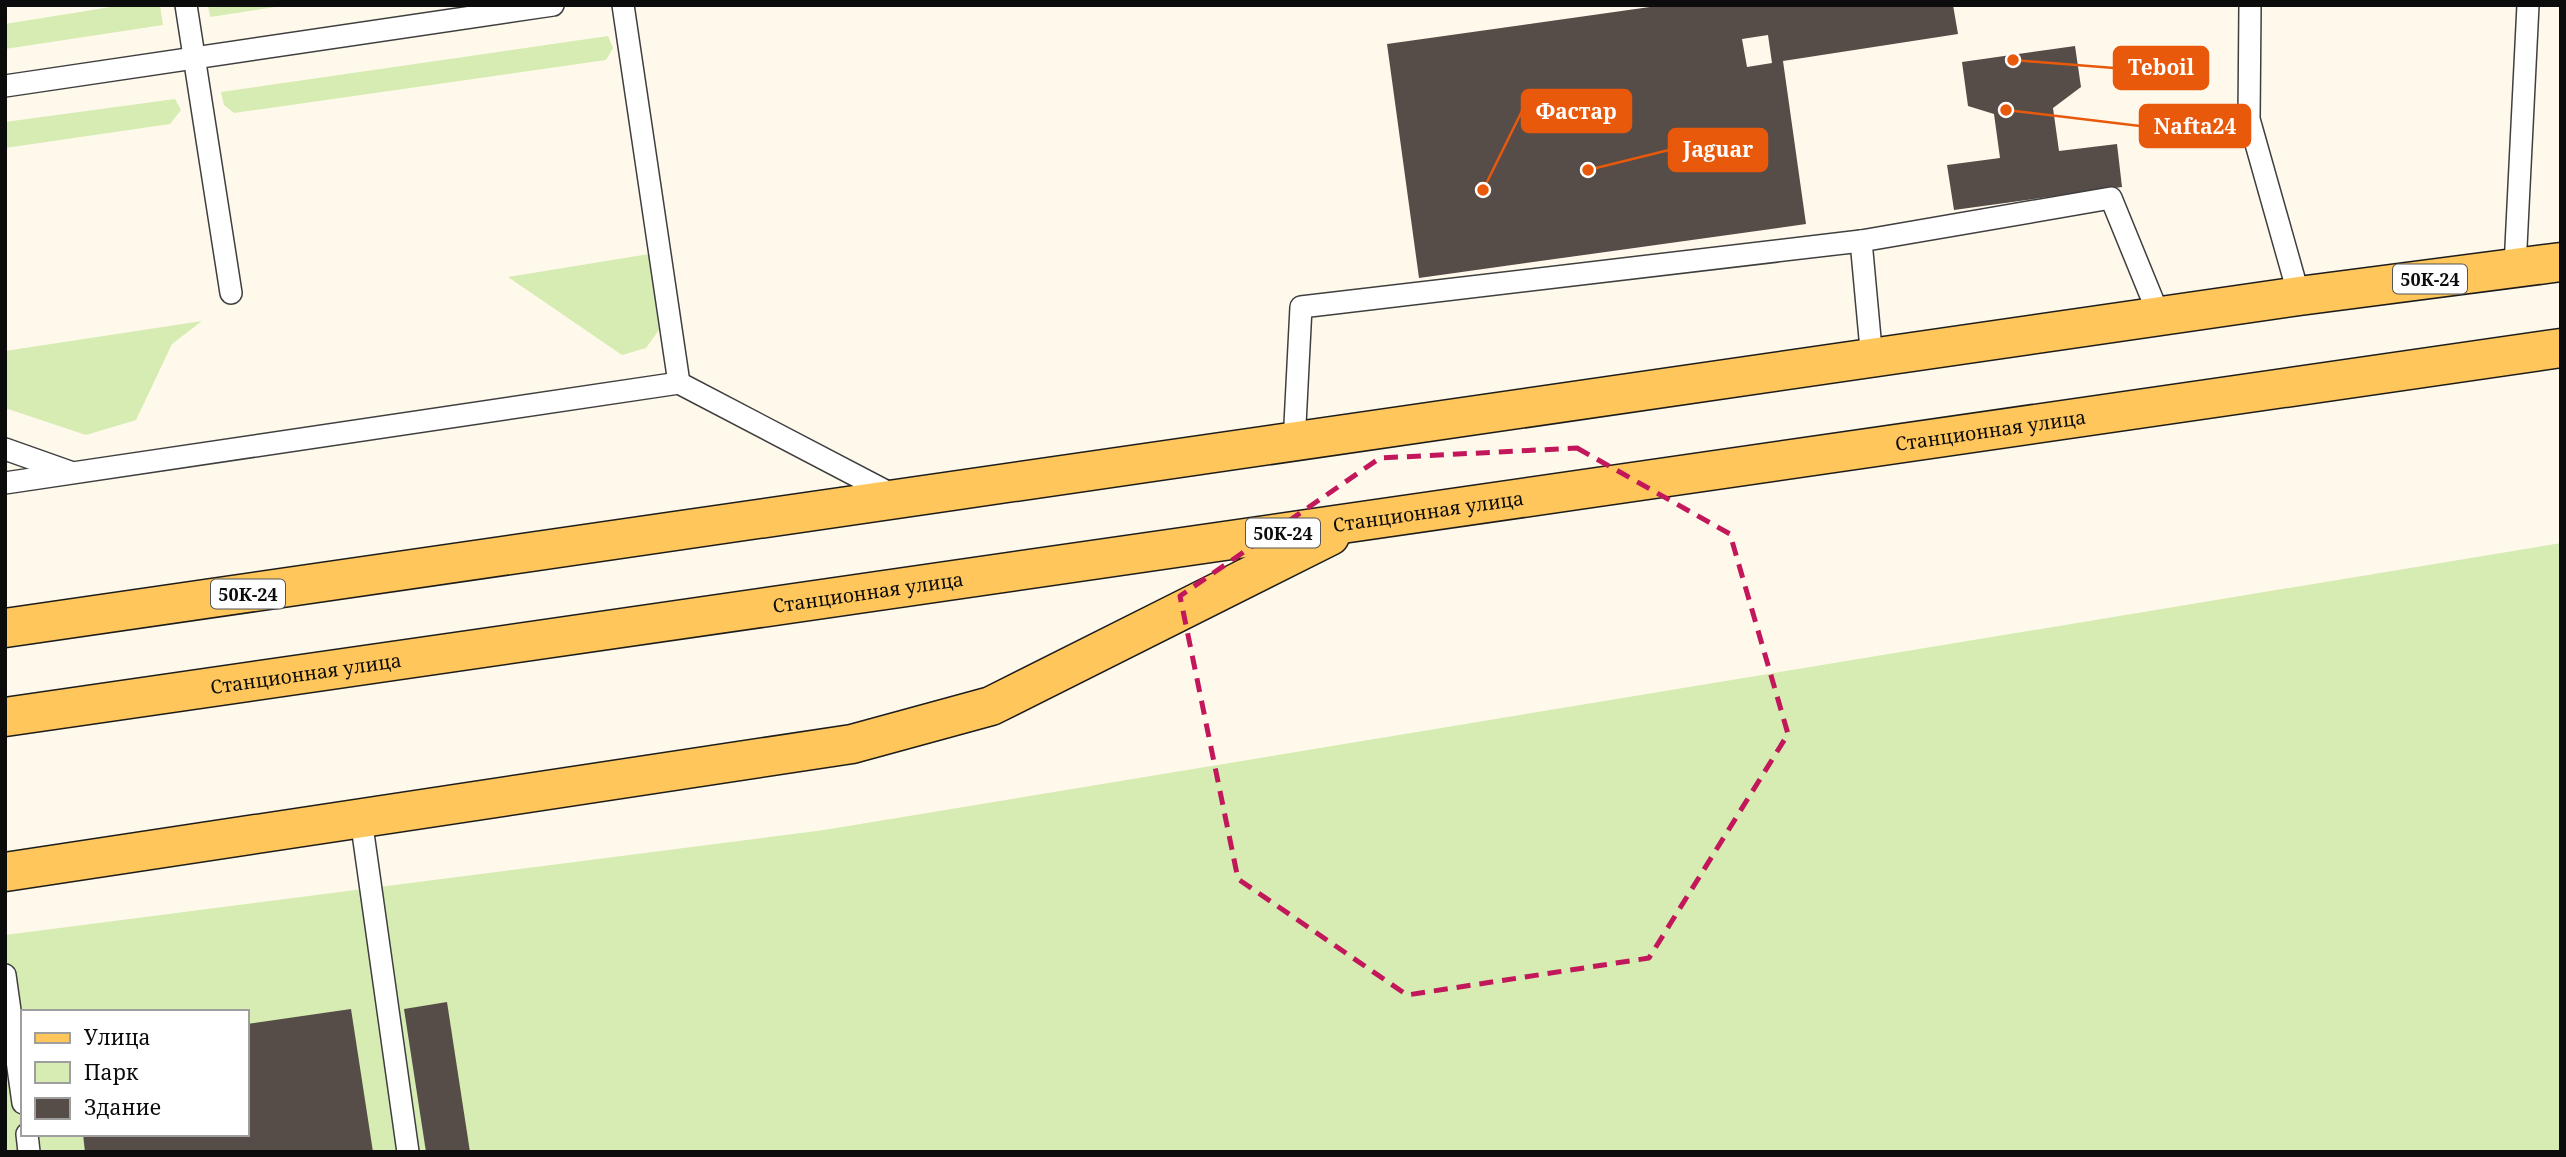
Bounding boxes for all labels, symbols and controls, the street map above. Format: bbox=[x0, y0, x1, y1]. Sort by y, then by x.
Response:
callout: Teboil bbox=[2114, 47, 2208, 89]
text: Teboil bbox=[2128, 53, 2195, 81]
callout: Фастар bbox=[1522, 90, 1631, 132]
text: Фастар bbox=[1536, 97, 1616, 125]
callout: Nafta24 bbox=[2140, 105, 2250, 147]
text: Nafta24 bbox=[2154, 112, 2236, 140]
callout: Jaguar bbox=[1669, 129, 1767, 171]
text: Jaguar bbox=[1682, 135, 1753, 163]
road number: 50К-24 bbox=[2393, 264, 2467, 293]
street label: Станционная улица bbox=[1893, 404, 2088, 457]
street label: Станционная улица bbox=[1331, 485, 1525, 538]
road number: 50К-24 bbox=[1246, 518, 1320, 548]
street label: Станционная улица bbox=[771, 566, 965, 619]
road number: 50К-24 bbox=[211, 580, 285, 608]
street label: Станционная улица bbox=[209, 647, 403, 700]
legend bbox=[21, 1010, 248, 1136]
text: Улица bbox=[84, 1023, 151, 1051]
text: Парк bbox=[84, 1058, 139, 1086]
text: Здание bbox=[84, 1093, 161, 1121]

